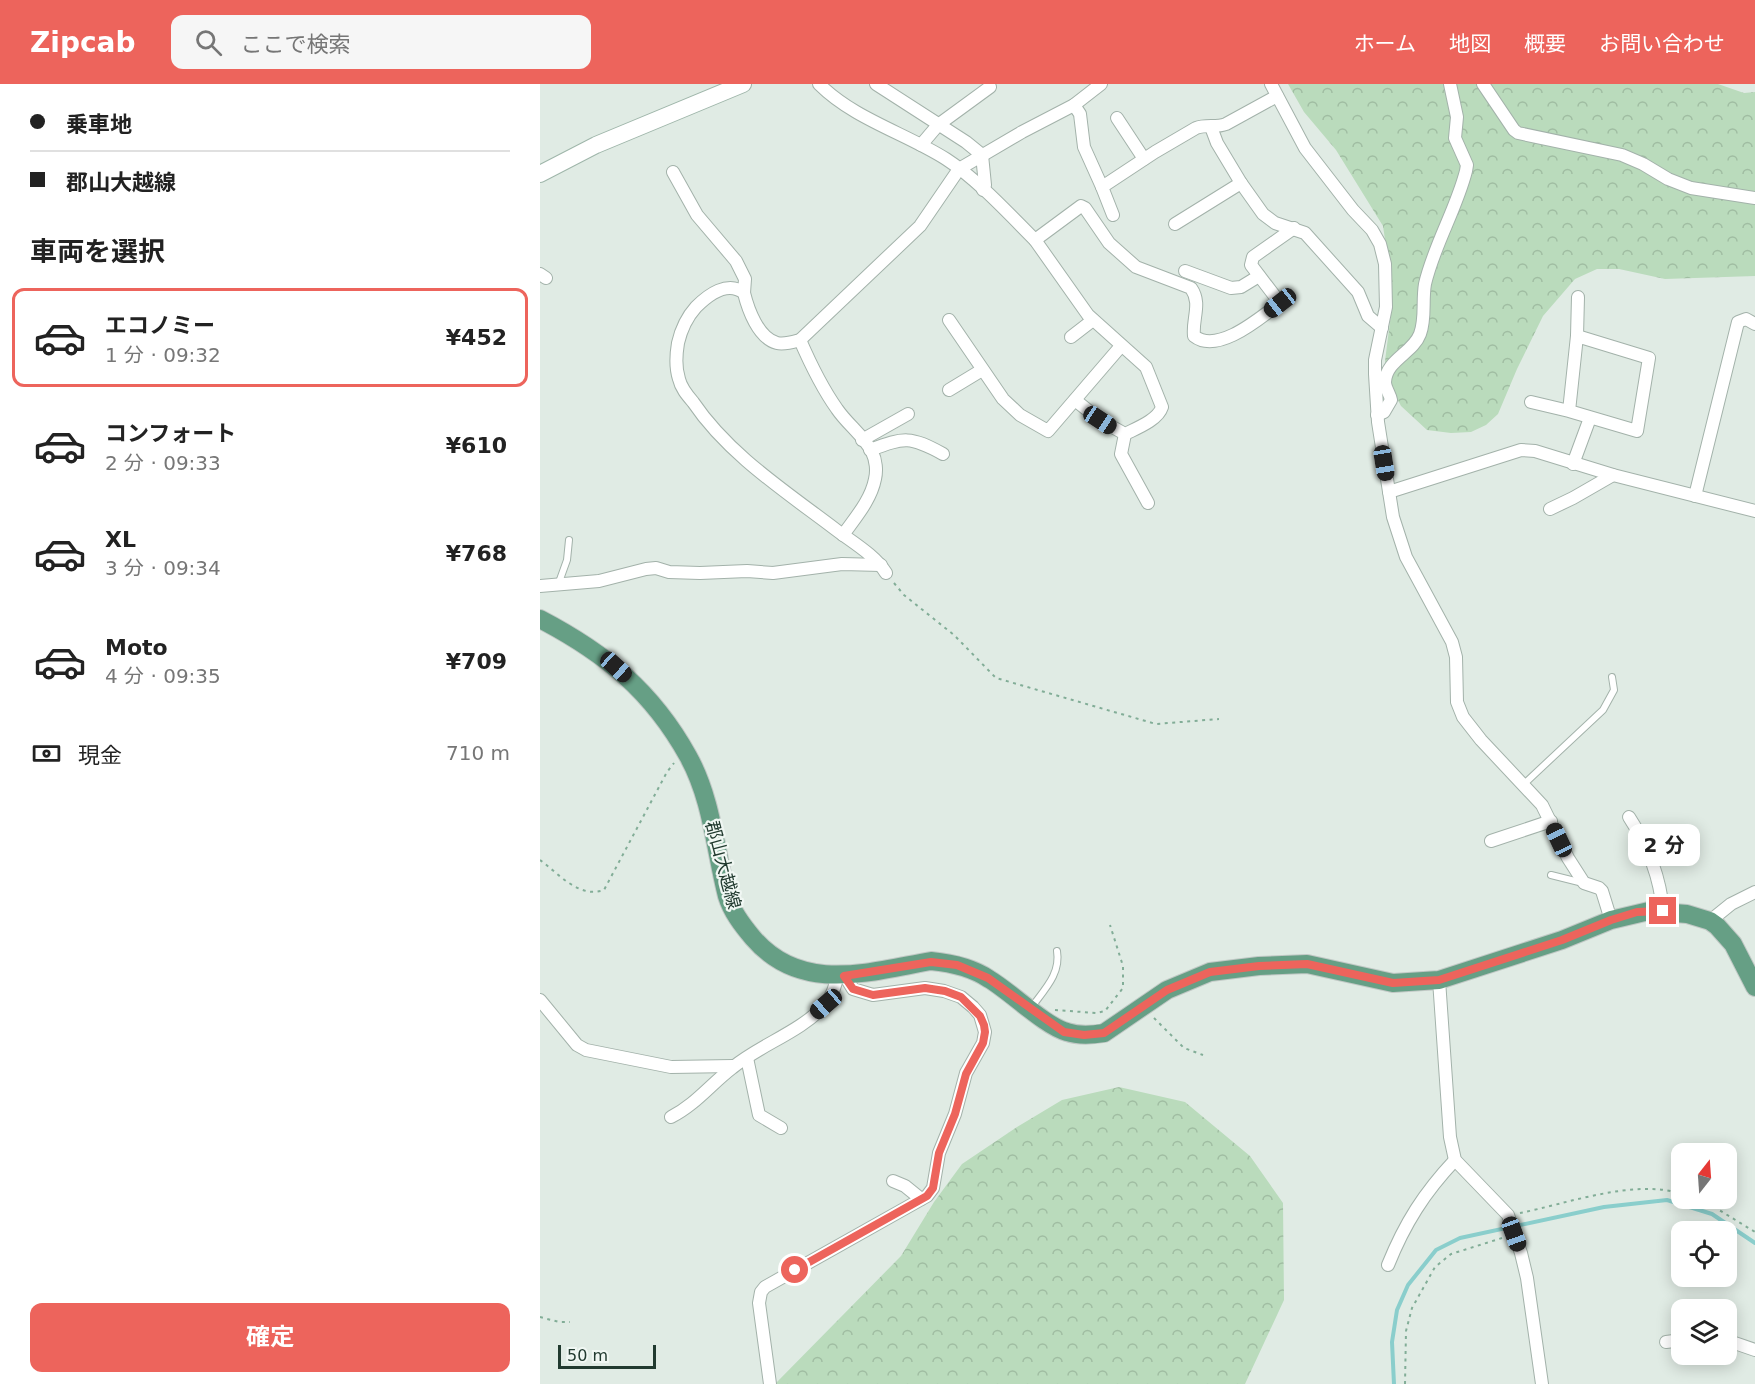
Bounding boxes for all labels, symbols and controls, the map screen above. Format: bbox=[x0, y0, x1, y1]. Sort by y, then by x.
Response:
search box bbox=[171, 15, 591, 69]
text: Zipcab bbox=[30, 26, 135, 59]
icon: search bbox=[192, 26, 225, 59]
text: ここで検索 bbox=[240, 32, 351, 57]
text: ホーム bbox=[1354, 32, 1416, 56]
text: 地図 bbox=[1449, 32, 1491, 56]
text: 概要 bbox=[1524, 32, 1566, 56]
text: お問い合わせ bbox=[1599, 32, 1725, 56]
text: 乗車地 bbox=[66, 112, 132, 137]
text: 郡山大越線 bbox=[66, 170, 176, 195]
text: 車両を選択 bbox=[30, 236, 165, 267]
car bbox=[1260, 285, 1300, 321]
icon: car bbox=[33, 311, 87, 365]
text: エコノミー bbox=[105, 313, 215, 338]
text: ¥452 bbox=[446, 325, 507, 350]
text: 1 分 · 09:32 bbox=[105, 343, 221, 367]
car bbox=[1080, 403, 1120, 437]
icon: car bbox=[33, 419, 87, 473]
text: コンフォート bbox=[105, 421, 236, 446]
text: ¥610 bbox=[446, 433, 507, 458]
car bbox=[1372, 444, 1396, 482]
text: 2 分 · 09:33 bbox=[105, 451, 221, 475]
icon: car bbox=[33, 527, 87, 581]
text: XL bbox=[105, 527, 136, 552]
text: ¥768 bbox=[446, 541, 507, 566]
text: 3 分 · 09:34 bbox=[105, 556, 221, 580]
icon: car bbox=[33, 635, 87, 689]
text: Moto bbox=[105, 635, 168, 660]
car bbox=[597, 648, 635, 686]
text: ¥709 bbox=[446, 649, 507, 674]
text: 4 分 · 09:35 bbox=[105, 664, 221, 688]
icon: cash bbox=[30, 737, 63, 770]
text: 710 m bbox=[446, 741, 510, 765]
text: 現金 bbox=[78, 743, 122, 768]
street label: 郡山大越線 bbox=[702, 819, 745, 911]
car bbox=[1543, 820, 1575, 860]
callout: 2 分 bbox=[1627, 824, 1699, 866]
text: 2 分 bbox=[1644, 833, 1684, 857]
route end bbox=[1649, 897, 1676, 924]
car bbox=[807, 985, 845, 1023]
north arrow bbox=[1671, 1143, 1737, 1209]
map controls bbox=[1671, 1143, 1737, 1365]
car bbox=[1499, 1214, 1529, 1254]
button: locate bbox=[1671, 1221, 1737, 1287]
route start bbox=[781, 1256, 808, 1283]
button: layers bbox=[1671, 1299, 1737, 1365]
button: 確定 bbox=[30, 1303, 510, 1372]
scale bar bbox=[558, 1342, 656, 1370]
text: 50 m bbox=[567, 1346, 608, 1365]

